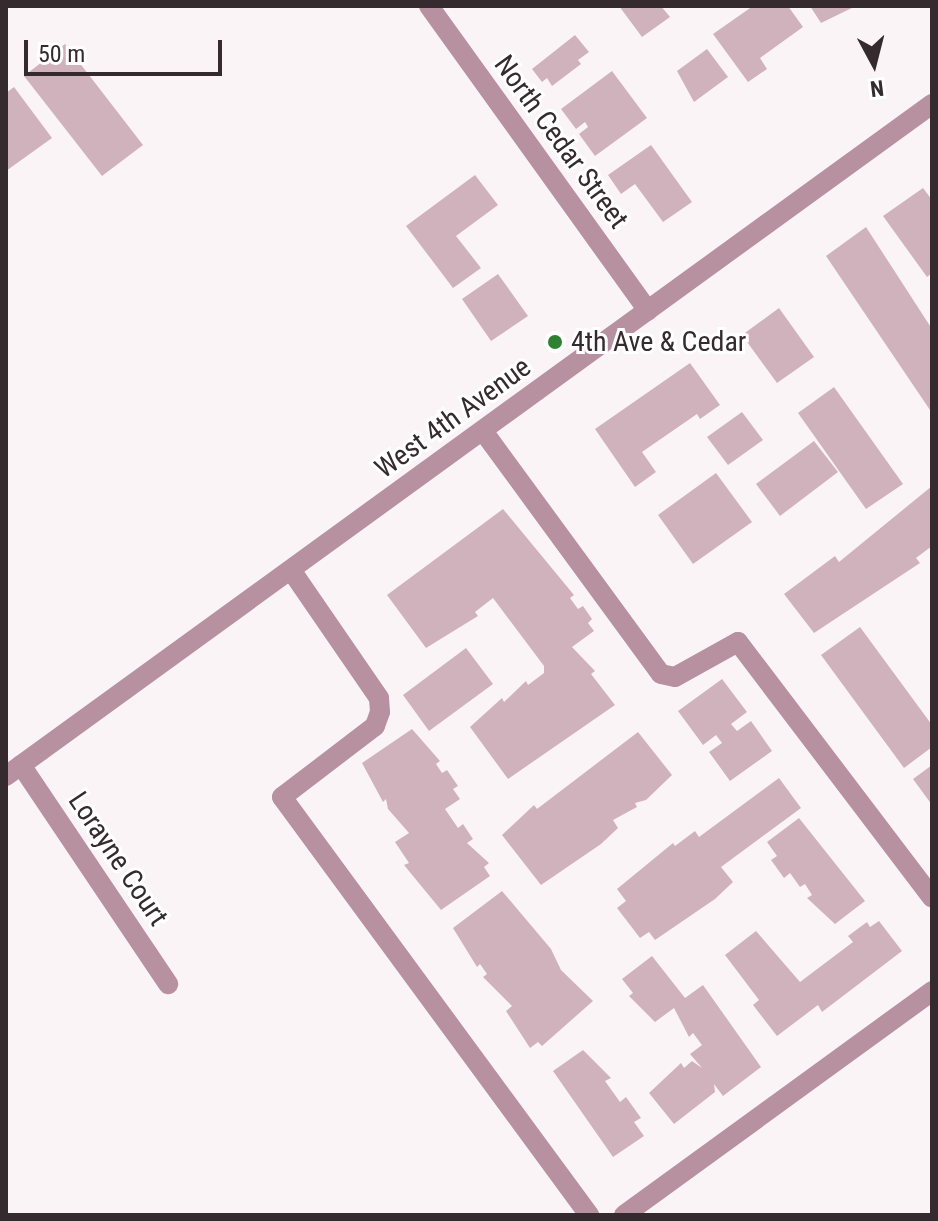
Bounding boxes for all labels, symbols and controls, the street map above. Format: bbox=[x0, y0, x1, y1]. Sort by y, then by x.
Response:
scale bar bbox=[28, 24, 226, 74]
north arrow bbox=[834, 24, 914, 104]
text: 50 m bbox=[38, 40, 85, 68]
street label: North Cedar Street bbox=[487, 49, 635, 235]
text: N bbox=[869, 75, 885, 102]
place label: 4th Ave & Cedar bbox=[571, 325, 746, 359]
marker: 4th Ave & Cedar bbox=[546, 333, 564, 351]
street label: West 4th Avenue bbox=[369, 350, 537, 486]
street label: Lorayne Court bbox=[61, 786, 175, 932]

